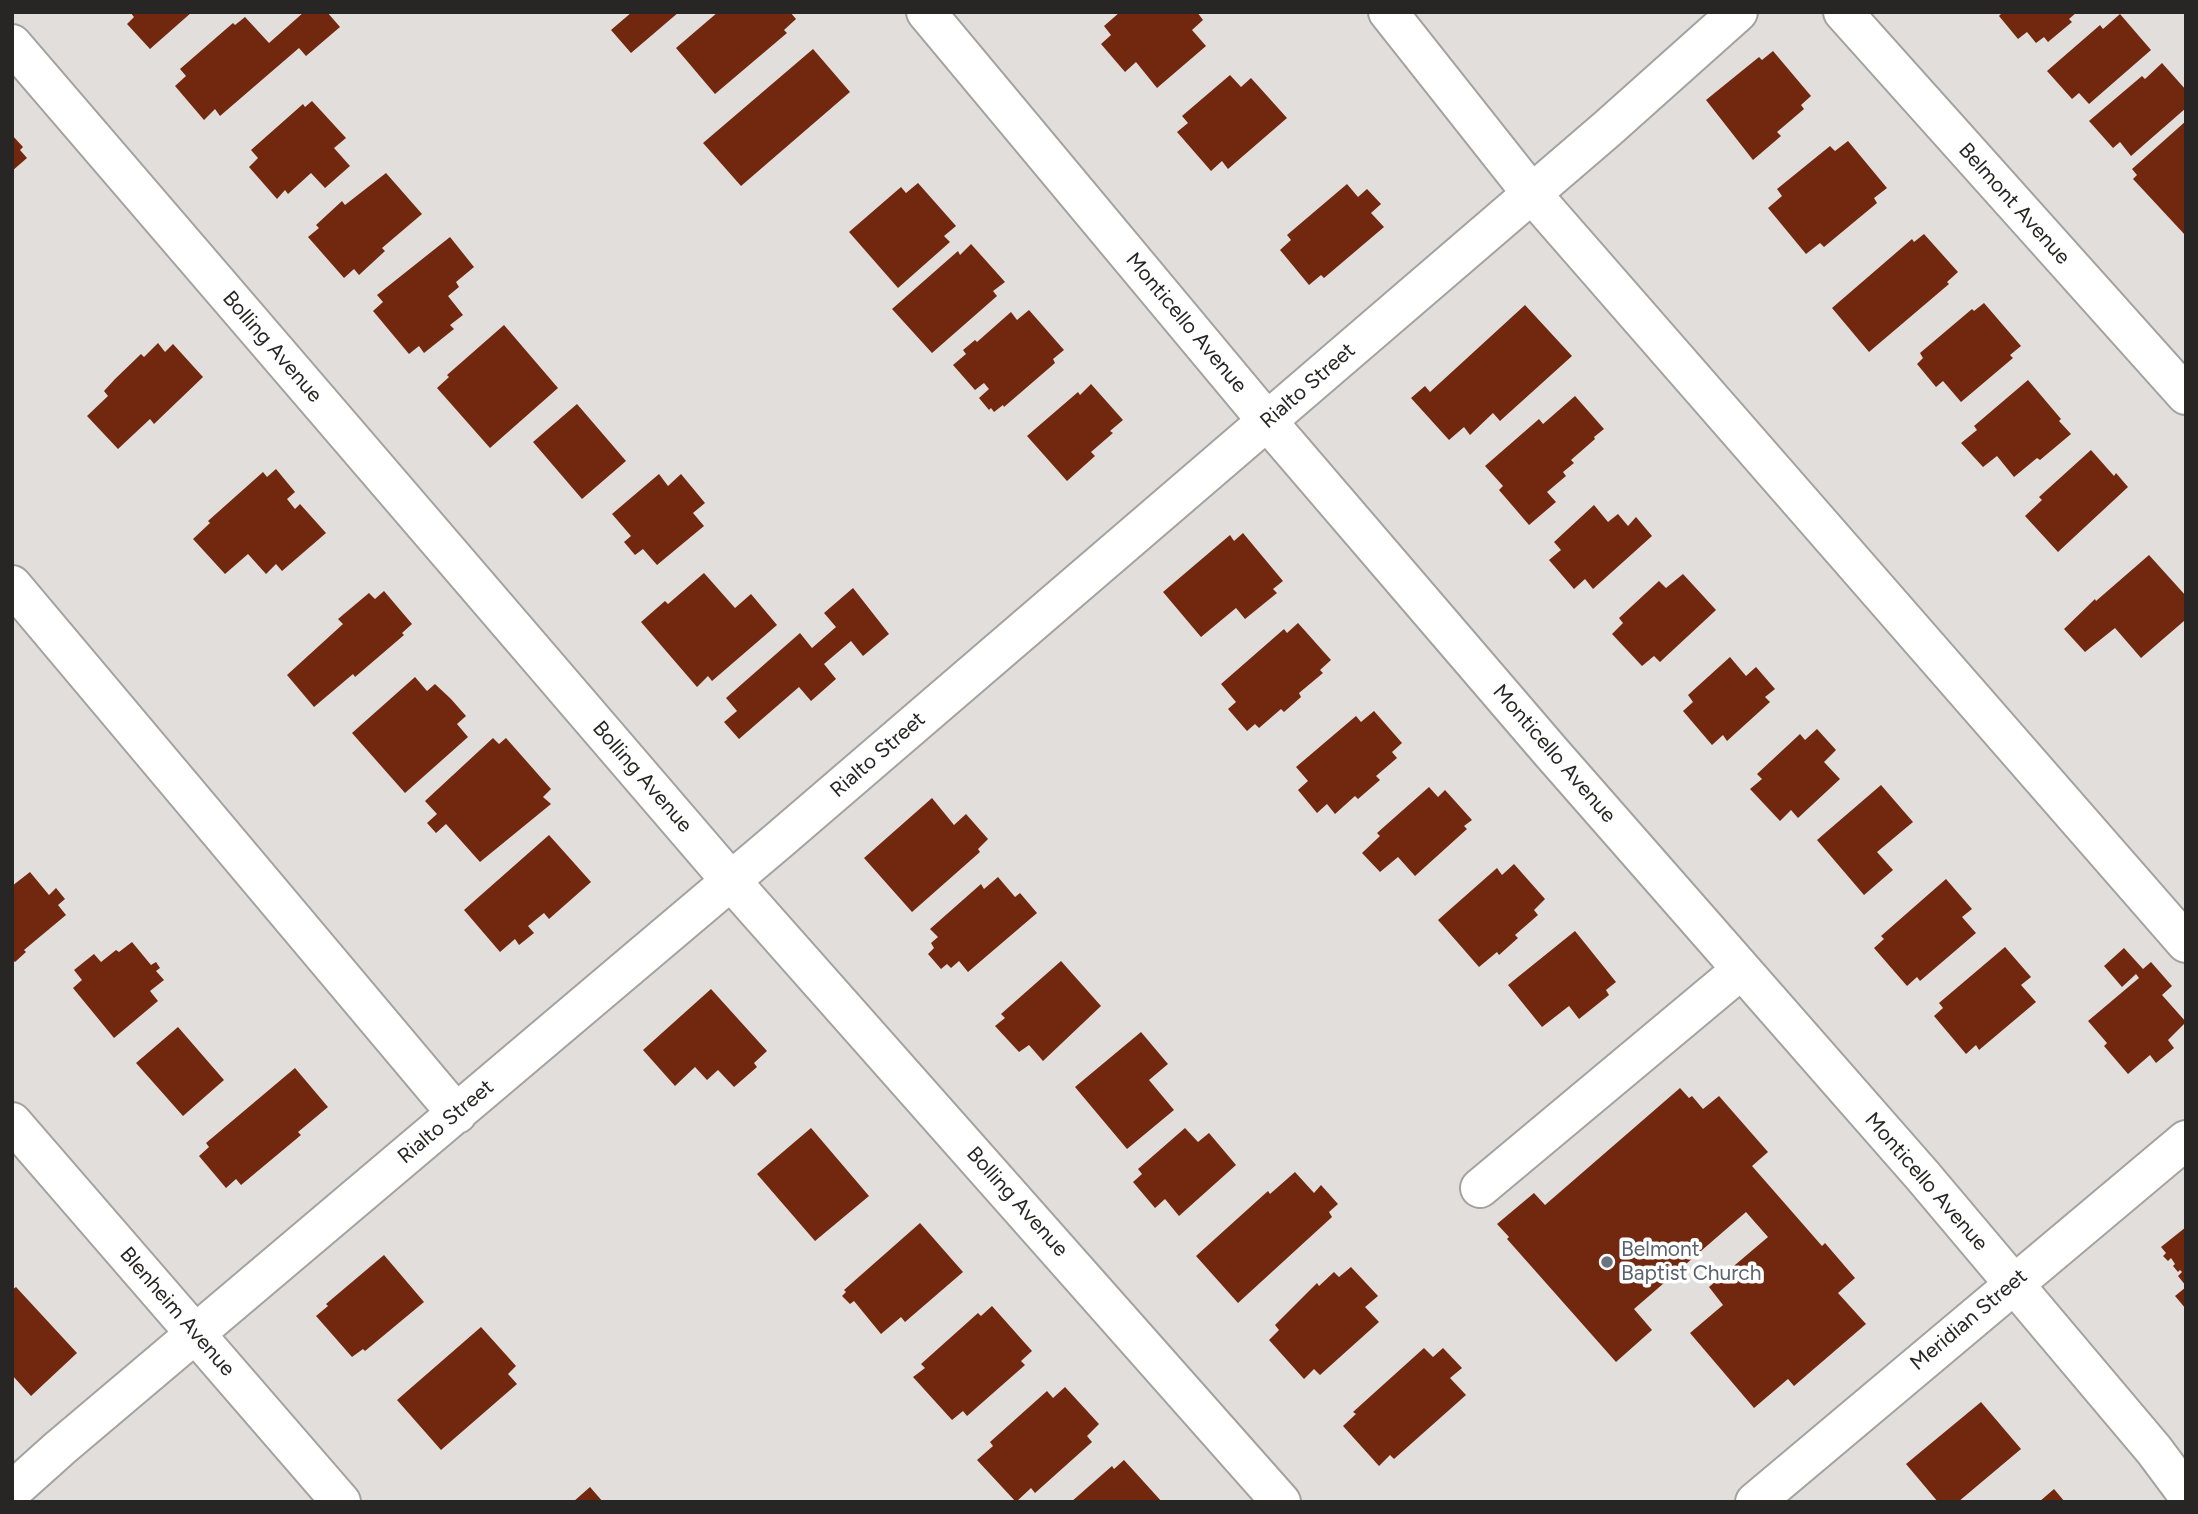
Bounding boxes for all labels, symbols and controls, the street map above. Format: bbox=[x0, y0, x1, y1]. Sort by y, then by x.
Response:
street label: Belmont Avenue bbox=[1953, 138, 2075, 270]
street label: Monticello Avenue bbox=[1120, 248, 1252, 398]
street label: Bolling Avenue bbox=[217, 286, 327, 408]
street label: Rialto Street bbox=[1255, 338, 1361, 434]
street label: Monticello Avenue bbox=[1487, 680, 1621, 828]
street label: Rialto Street bbox=[825, 707, 931, 803]
street label: Bolling Avenue bbox=[587, 716, 697, 838]
street label: Rialto Street bbox=[393, 1075, 499, 1169]
street label: Monticello Avenue bbox=[1859, 1108, 1993, 1256]
street label: Bolling Avenue bbox=[961, 1142, 1073, 1262]
place label: Belmont Baptist Church bbox=[1621, 1237, 1761, 1287]
street label: Blenheim Avenue bbox=[114, 1242, 240, 1382]
marker: Belmont Baptist Church bbox=[1599, 1254, 1615, 1270]
street label: Meridian Street bbox=[1905, 1264, 2033, 1376]

